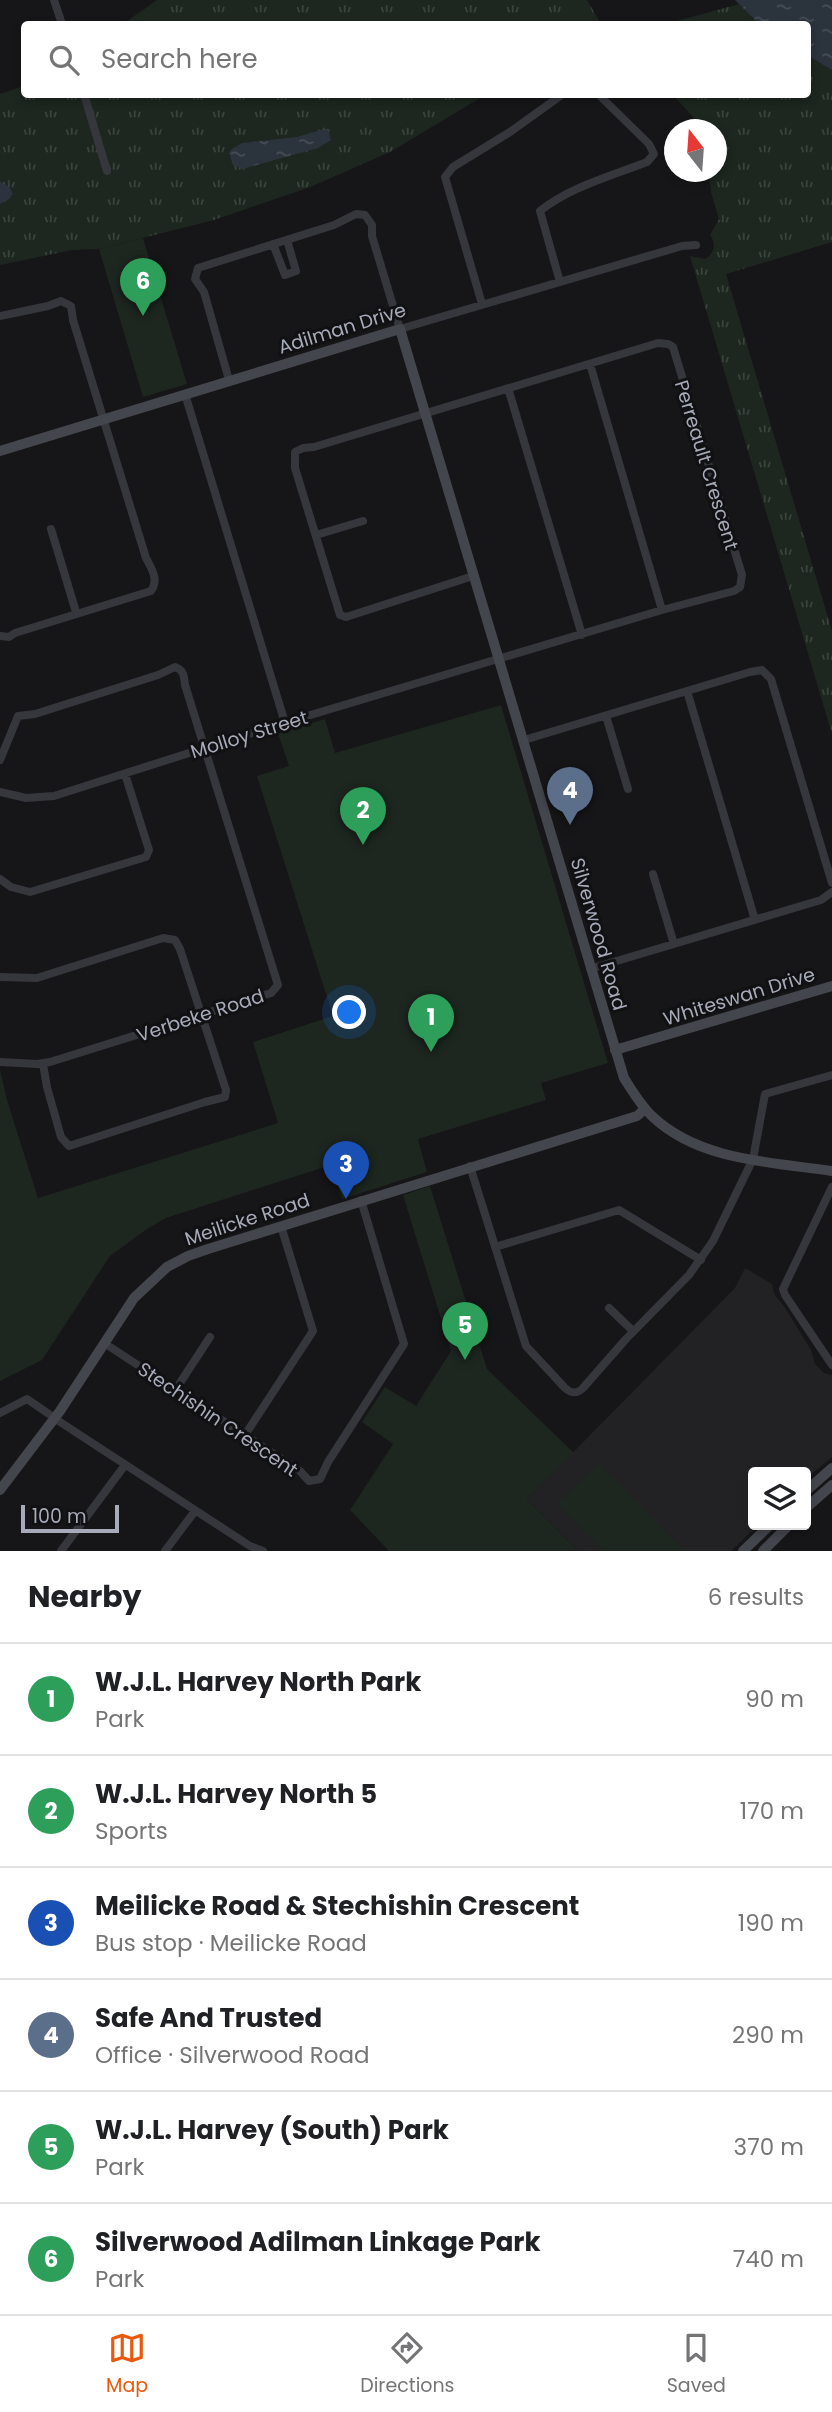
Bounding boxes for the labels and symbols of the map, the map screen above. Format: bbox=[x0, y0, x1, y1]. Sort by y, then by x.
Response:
north arrow bbox=[664, 119, 727, 182]
pin: 6 bbox=[120, 258, 166, 316]
street label: Adilman Drive bbox=[275, 296, 409, 361]
street label: Perreault Crescent bbox=[668, 377, 745, 553]
street label: Molloy Street bbox=[187, 704, 311, 765]
pin: 4 bbox=[547, 767, 593, 825]
pin: 2 bbox=[340, 787, 386, 845]
street label: Silverwood Road bbox=[564, 855, 633, 1013]
street label: Whiteswan Drive bbox=[660, 961, 818, 1032]
street label: Verbeke Road bbox=[133, 982, 267, 1049]
pin: 1 bbox=[408, 994, 454, 1052]
your location bbox=[332, 995, 366, 1029]
pin: 3 bbox=[323, 1141, 369, 1199]
street label: Meilicke Road bbox=[181, 1187, 313, 1252]
pin: 5 bbox=[442, 1302, 488, 1360]
street label: Stechishin Crescent bbox=[132, 1356, 303, 1483]
scale bar bbox=[21, 1502, 119, 1534]

